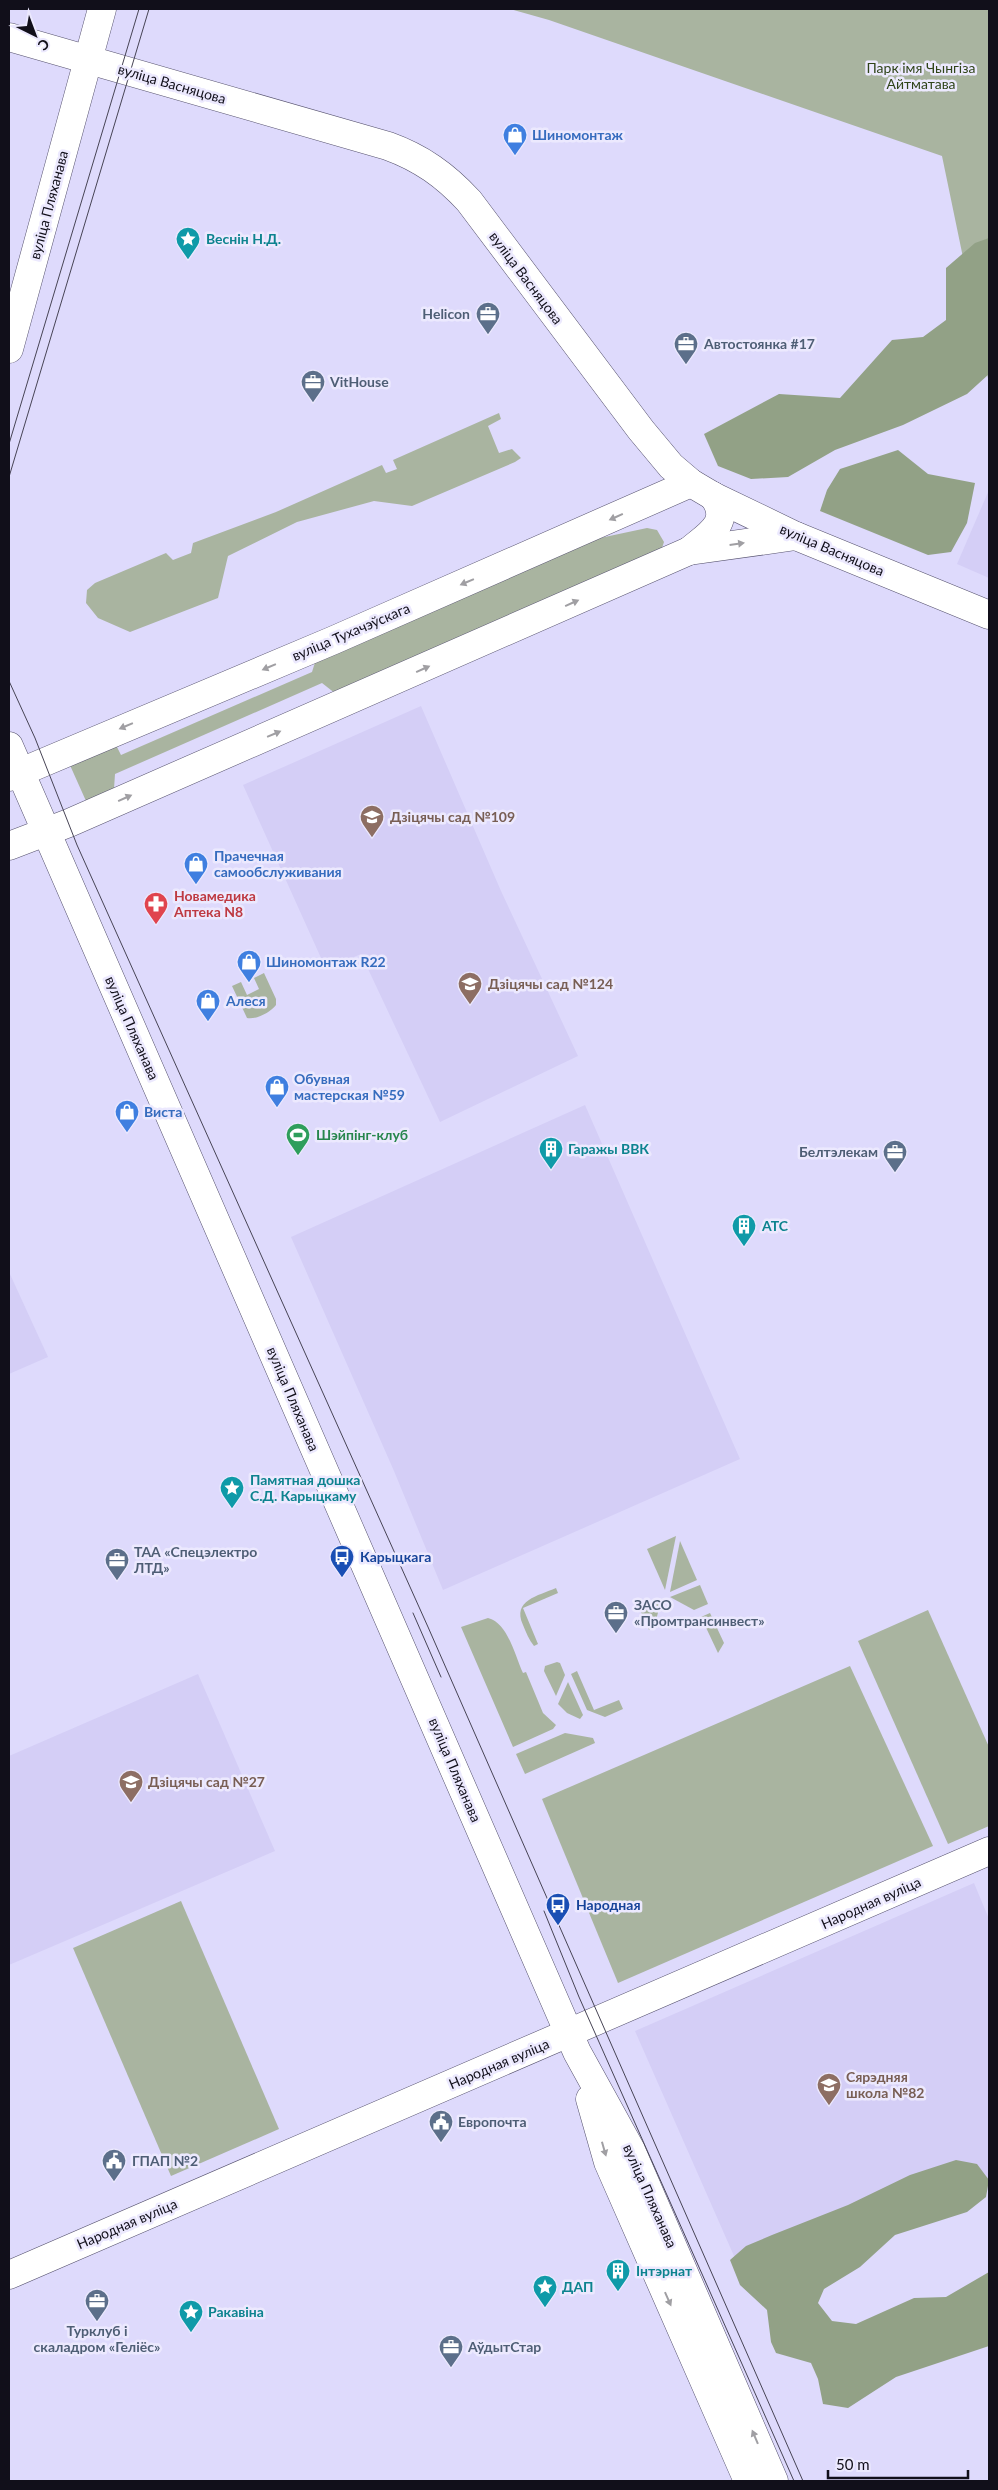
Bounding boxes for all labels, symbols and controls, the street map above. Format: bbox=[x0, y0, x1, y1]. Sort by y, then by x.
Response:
north arrow bbox=[10, 10, 60, 60]
text: С bbox=[34, 36, 53, 55]
park label: Парк імя Чынгіза Айтматава bbox=[867, 59, 976, 92]
street label: вуліца Васняцова bbox=[116, 60, 228, 107]
shop icon: Шиномонтаж bbox=[502, 122, 528, 156]
place label: Шиномонтаж bbox=[532, 126, 624, 143]
street label: вуліца Пляханава bbox=[26, 149, 71, 261]
place icon: Веснін Н.Д. bbox=[175, 226, 201, 260]
street label: вуліца Васняцова bbox=[486, 228, 567, 327]
place label: Веснін Н.Д. bbox=[206, 230, 281, 247]
office icon: Helicon bbox=[475, 301, 501, 335]
place label: Helicon bbox=[422, 305, 470, 322]
office icon: Автостоянка #17 bbox=[673, 331, 699, 365]
place label: Автостоянка #17 bbox=[703, 335, 815, 352]
office icon: VitHouse bbox=[300, 369, 326, 403]
place label: VitHouse bbox=[329, 373, 389, 390]
one-way arrow bbox=[609, 513, 623, 521]
street label: вуліца Васняцова bbox=[778, 520, 887, 579]
one-way arrow bbox=[729, 540, 745, 548]
one-way arrow bbox=[460, 579, 474, 587]
street label: вуліца Тухачэўскага bbox=[289, 599, 412, 664]
one-way arrow bbox=[565, 599, 579, 607]
one-way arrow bbox=[262, 663, 276, 671]
one-way arrow bbox=[416, 664, 430, 672]
one-way arrow bbox=[119, 723, 133, 731]
one-way arrow bbox=[267, 729, 281, 737]
one-way arrow bbox=[118, 794, 132, 802]
school or university icon: Дзіцячы сад №109 bbox=[359, 804, 385, 838]
place label: Дзіцячы сад №109 bbox=[390, 808, 515, 825]
place label: Прачечная самообслуживания bbox=[214, 847, 342, 880]
shop icon: Прачечная самообслуживания bbox=[183, 851, 209, 885]
place label: Новамедика Аптека N8 bbox=[173, 887, 256, 920]
pharmacy icon: Новамедика Аптека N8 bbox=[143, 891, 169, 925]
shop icon: Шиномонтаж R22 bbox=[236, 949, 262, 983]
place label: Шиномонтаж R22 bbox=[266, 953, 386, 970]
school or university icon: Дзіцячы сад №124 bbox=[457, 971, 483, 1005]
street label: вуліца Пляханава bbox=[102, 973, 163, 1082]
place label: Дзіцячы сад №124 bbox=[488, 975, 613, 992]
shop icon: Алеся bbox=[195, 988, 221, 1022]
place label: Алеся bbox=[225, 992, 266, 1009]
place label: Обувная мастерская №59 bbox=[294, 1070, 405, 1103]
shop icon: Обувная мастерская №59 bbox=[264, 1074, 290, 1108]
shop icon: Виста bbox=[114, 1099, 140, 1133]
place label: Виста bbox=[144, 1103, 182, 1120]
sports icon: Шэйпінг-клуб bbox=[285, 1122, 311, 1156]
place label: Шэйпінг-клуб bbox=[316, 1126, 408, 1143]
building icon: Гаражы ВВК bbox=[538, 1136, 564, 1170]
office icon: Белтэлекам bbox=[882, 1139, 908, 1173]
place label: Гаражы ВВК bbox=[568, 1140, 649, 1157]
place label: Белтэлекам bbox=[799, 1143, 878, 1160]
building icon: АТС bbox=[731, 1213, 757, 1247]
place label: АТС bbox=[761, 1217, 789, 1234]
street label: вуліца Пляханава bbox=[264, 1344, 323, 1454]
place label: Памятная дошка С.Д. Карыцкаму bbox=[250, 1471, 360, 1504]
place icon: Памятная дошка С.Д. Карыцкаму bbox=[219, 1475, 245, 1509]
place label: ТАА «Спецэлектро ЛТД» bbox=[133, 1543, 257, 1576]
bus stop icon: Карыцкага bbox=[329, 1544, 355, 1578]
office icon: ТАА «Спецэлектро ЛТД» bbox=[104, 1547, 130, 1581]
place label: Карыцкага bbox=[360, 1548, 431, 1565]
place label: ЗАСО «Промтрансинвест» bbox=[634, 1596, 765, 1629]
office icon: ЗАСО «Промтрансинвест» bbox=[603, 1600, 629, 1634]
street label: вуліца Пляханава bbox=[426, 1715, 485, 1825]
school or university icon: Дзіцячы сад №27 bbox=[118, 1769, 144, 1803]
place label: Дзіцячы сад №27 bbox=[148, 1773, 265, 1790]
street label: Народная вуліца bbox=[818, 1873, 923, 1932]
bus stop icon: Народная bbox=[545, 1892, 571, 1926]
place label: Народная bbox=[576, 1896, 641, 1913]
street label: Народная вуліца bbox=[446, 2035, 552, 2092]
place label: Сярэдняя школа №82 bbox=[846, 2068, 924, 2101]
school or university icon: Сярэдняя школа №82 bbox=[816, 2072, 842, 2106]
public building icon: Европочта bbox=[428, 2109, 454, 2143]
place label: Европочта bbox=[458, 2113, 527, 2130]
street label: вуліца Пляханава bbox=[620, 2141, 681, 2250]
one-way arrow bbox=[601, 2142, 609, 2157]
public building icon: ГПАП №2 bbox=[101, 2148, 127, 2182]
place label: ГПАП №2 bbox=[132, 2152, 198, 2169]
street label: Народная вуліца bbox=[74, 2195, 180, 2252]
building icon: Інтэрнат bbox=[605, 2258, 631, 2292]
place label: Інтэрнат bbox=[636, 2262, 693, 2279]
place icon: ДАП bbox=[532, 2274, 558, 2308]
place label: ДАП bbox=[562, 2278, 594, 2295]
office icon: Турклуб і скаладром «Геліёс» bbox=[84, 2288, 110, 2322]
one-way arrow bbox=[664, 2292, 672, 2306]
place icon: Ракавіна bbox=[178, 2299, 204, 2333]
place label: Ракавіна bbox=[208, 2303, 264, 2320]
place label: Турклуб і скаладром «Геліёс» bbox=[34, 2322, 160, 2355]
office icon: АўдытСтар bbox=[438, 2334, 464, 2368]
place label: АўдытСтар bbox=[467, 2338, 541, 2355]
one-way arrow bbox=[750, 2429, 758, 2444]
scale bar bbox=[828, 2448, 968, 2480]
text: 50 m bbox=[836, 2455, 870, 2473]

